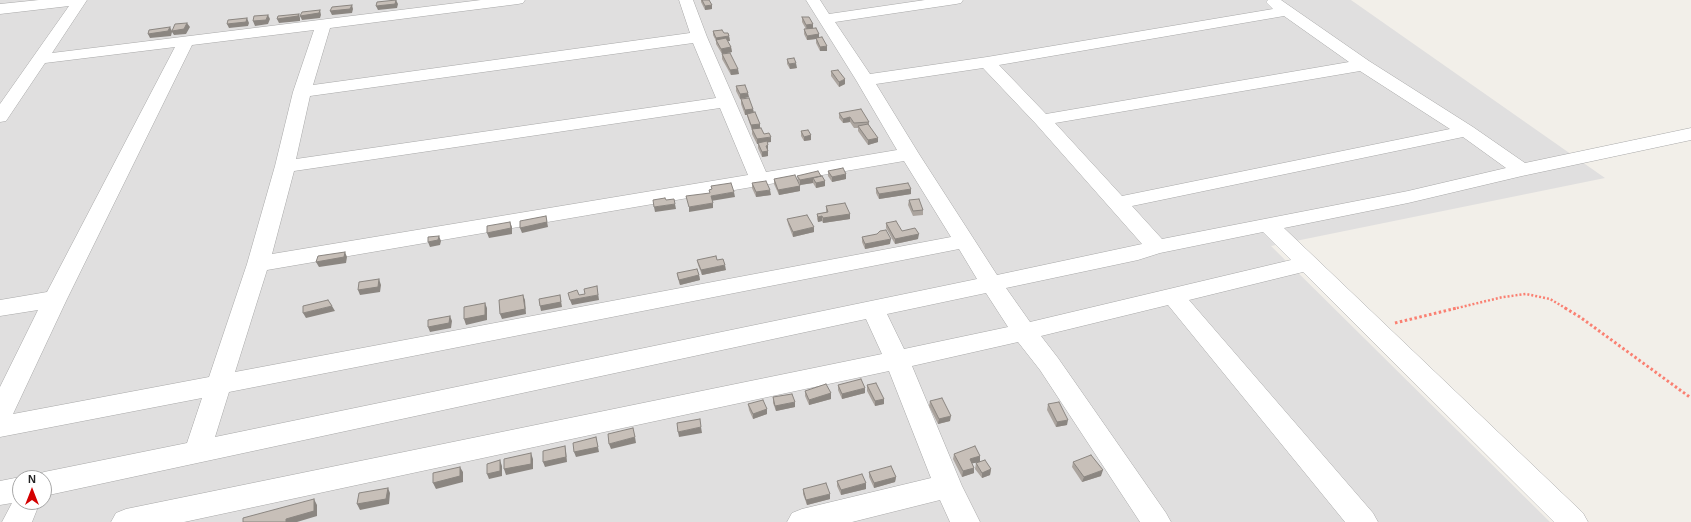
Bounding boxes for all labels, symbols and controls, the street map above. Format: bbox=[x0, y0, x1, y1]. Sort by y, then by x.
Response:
north arrow bbox=[12, 470, 52, 510]
text: N bbox=[28, 473, 36, 485]

